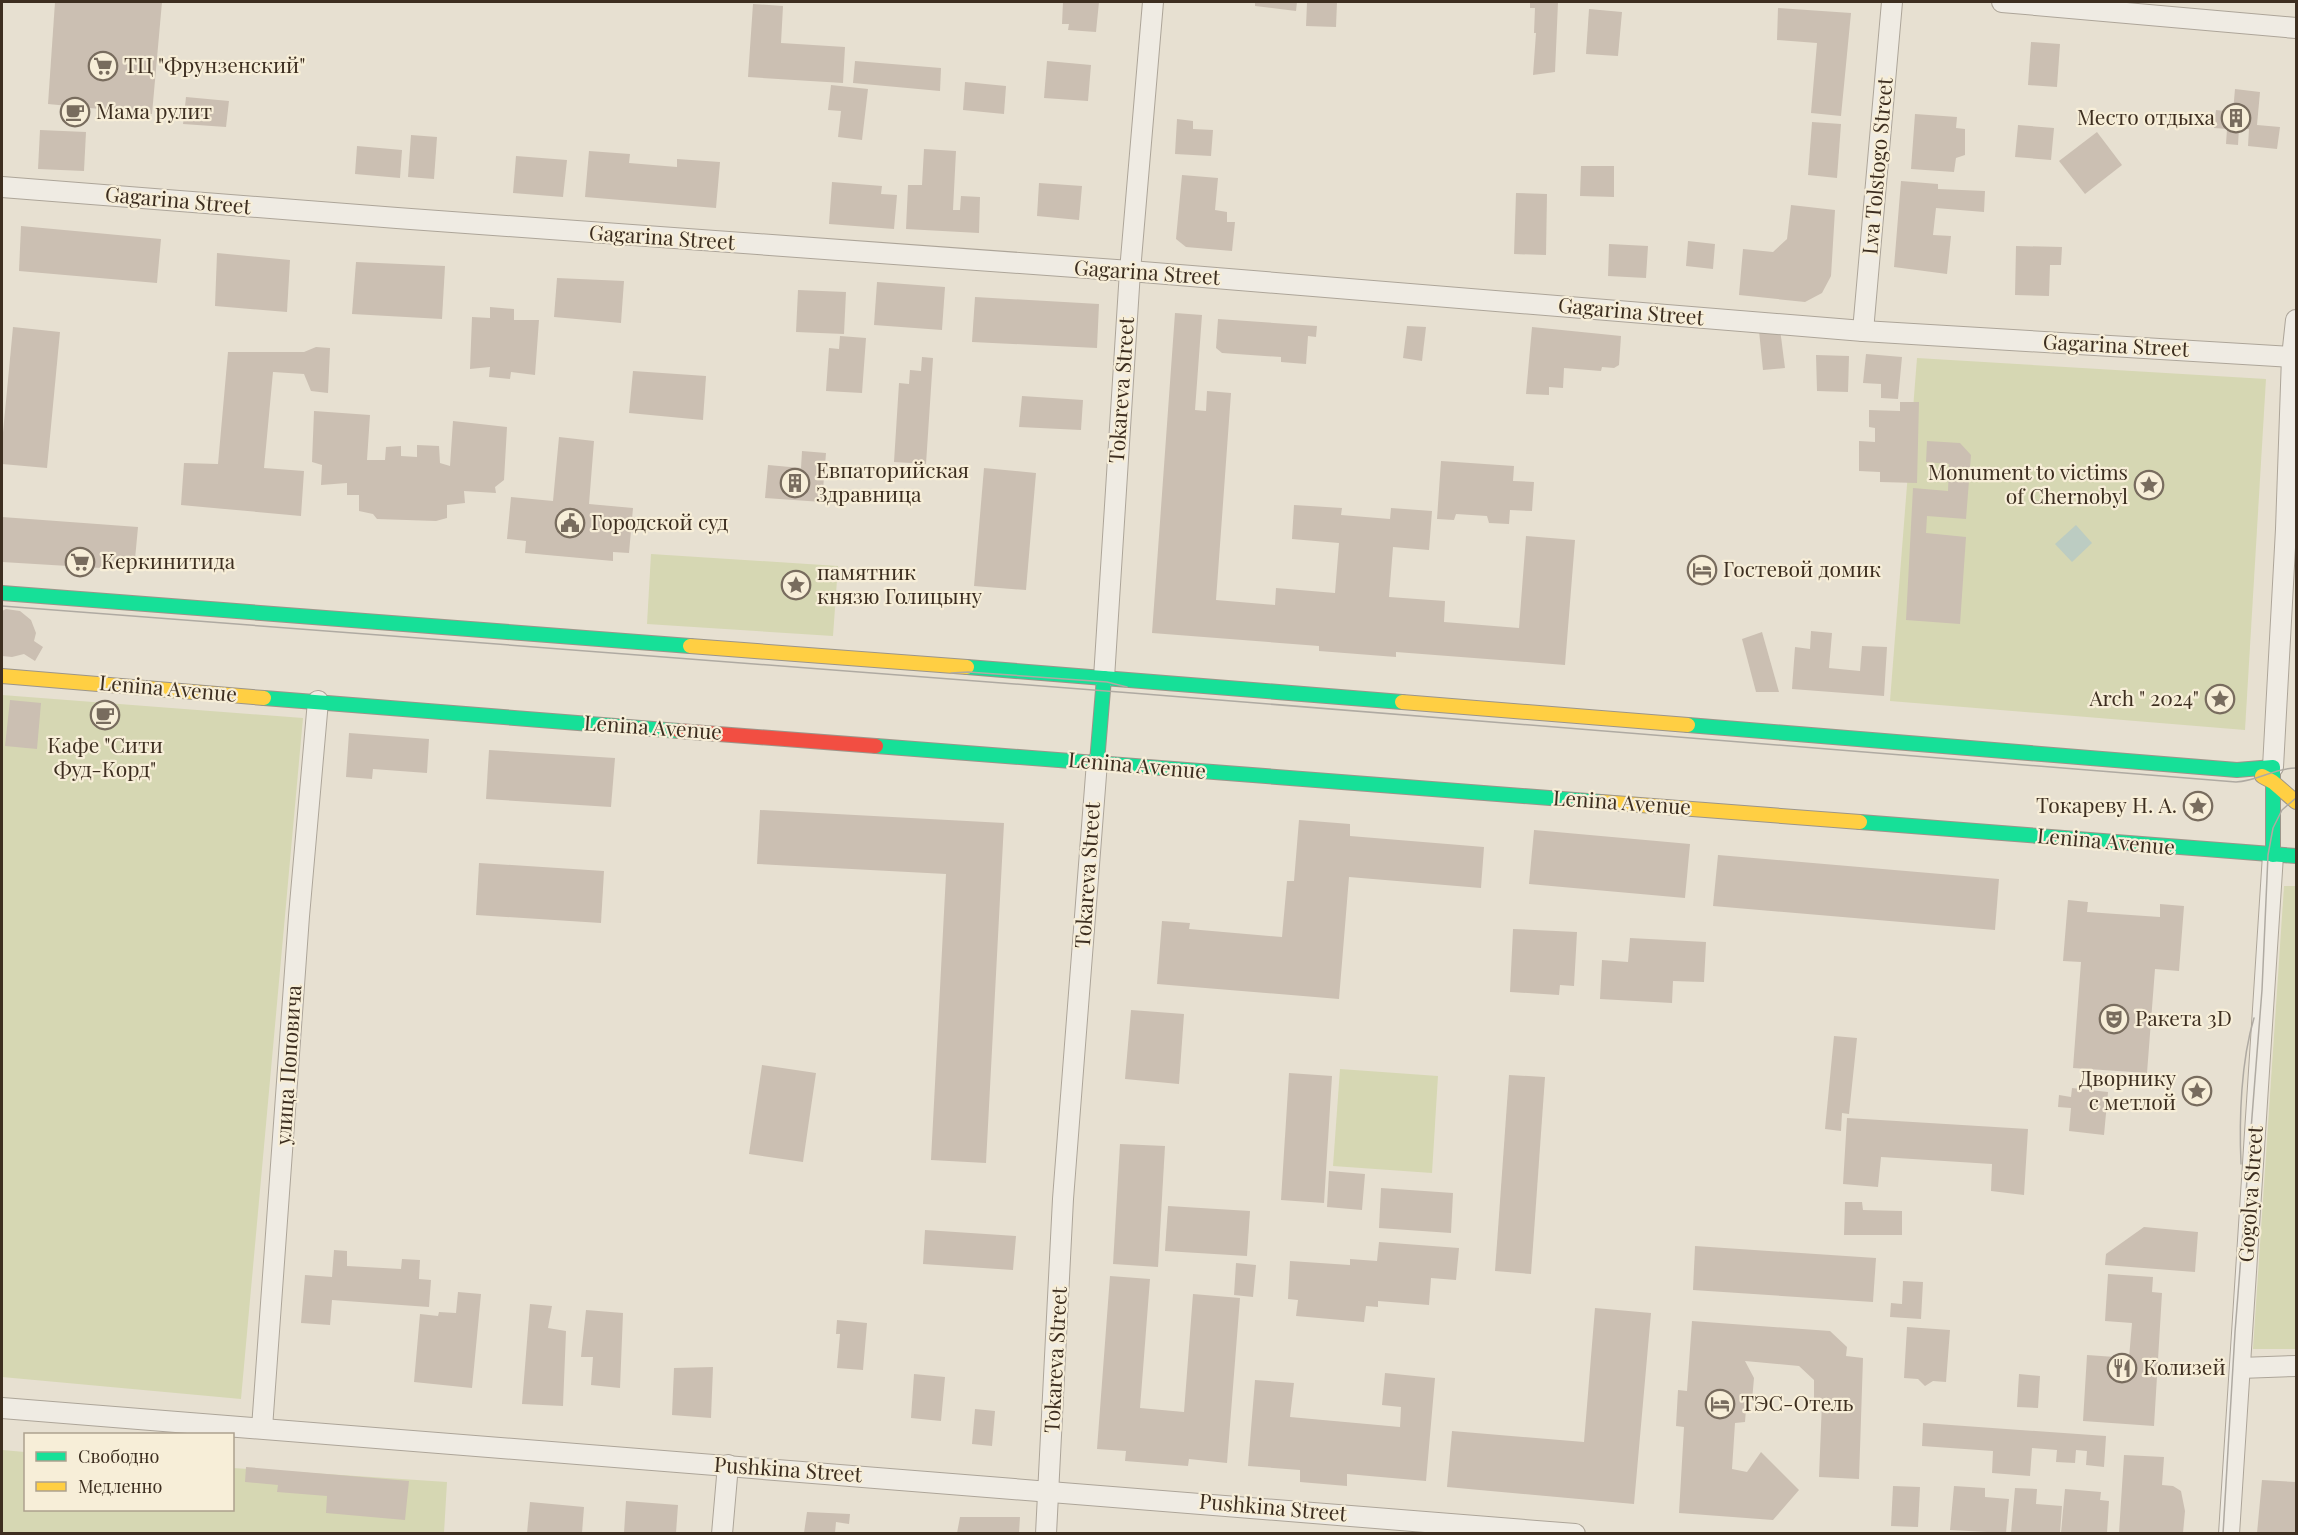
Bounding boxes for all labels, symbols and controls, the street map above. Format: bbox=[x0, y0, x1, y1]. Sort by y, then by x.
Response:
supermarket icon: ТЦ "Фрунзенский" bbox=[87, 50, 119, 82]
place label: ТЦ "Фрунзенский" bbox=[124, 50, 305, 78]
street label: Lva Tolstogo Street bbox=[1854, 75, 1898, 256]
cafe icon: Мама рулит bbox=[59, 96, 91, 128]
place label: Мама рулит bbox=[96, 96, 212, 124]
place label: Место отдыха bbox=[2077, 102, 2216, 130]
building icon: Место отдыха bbox=[2220, 102, 2252, 134]
street label: Gagarina Street bbox=[104, 179, 253, 219]
street label: Gagarina Street bbox=[588, 217, 737, 255]
street label: Gagarina Street bbox=[1073, 252, 1222, 290]
street label: Gagarina Street bbox=[1557, 290, 1706, 330]
street label: Tokareva Street bbox=[1101, 315, 1139, 464]
street label: Gagarina Street bbox=[2042, 326, 2190, 362]
place label: Евпаторийская Здравница bbox=[816, 455, 969, 507]
place label: Monument to victims of Chernobyl bbox=[1928, 457, 2128, 509]
building icon: Евпаторийская Здравница bbox=[779, 467, 811, 499]
place icon: Monument to victims of Chernobyl bbox=[2133, 469, 2165, 501]
public building icon: Городской суд bbox=[554, 507, 586, 539]
place label: Городской суд bbox=[591, 507, 728, 535]
supermarket icon: Керкинитида bbox=[64, 546, 96, 578]
place label: Керкинитида bbox=[101, 546, 236, 574]
hotel icon: Гостевой домик bbox=[1686, 554, 1718, 586]
place label: Гостевой домик bbox=[1723, 554, 1881, 582]
place label: памятник князю Голицыну bbox=[817, 557, 982, 609]
place icon: памятник князю Голицыну bbox=[780, 569, 812, 601]
street label: Lenina Avenue bbox=[98, 667, 238, 707]
place label: Arch " 2024" bbox=[2088, 683, 2199, 711]
place icon: Arch " 2024" bbox=[2204, 683, 2236, 715]
cafe icon: Кафе "Сити Фуд-Корд" bbox=[89, 699, 121, 731]
street label: Lenina Avenue bbox=[583, 707, 723, 745]
place label: Кафе "Сити Фуд-Корд" bbox=[47, 730, 163, 782]
street label: Lenina Avenue bbox=[1067, 744, 1207, 784]
street label: Lenina Avenue bbox=[1552, 782, 1692, 820]
place label: Токареву Н. А. bbox=[2036, 790, 2177, 818]
place icon: Токареву Н. А. bbox=[2182, 790, 2214, 822]
street label: Tokareva Street bbox=[1067, 800, 1105, 949]
street label: Lenina Avenue bbox=[2036, 820, 2176, 860]
street label: улица Поповича bbox=[267, 983, 307, 1147]
theatre icon: Ракета 3D bbox=[2098, 1003, 2130, 1035]
place label: Ракета 3D bbox=[2135, 1003, 2232, 1031]
place label: Дворнику с метлой bbox=[2079, 1063, 2176, 1115]
place icon: Дворнику с метлой bbox=[2181, 1075, 2213, 1107]
street label: Gogolya Street bbox=[2230, 1124, 2268, 1263]
street label: Tokareva Street bbox=[1036, 1285, 1072, 1434]
restaurant icon: Колизей bbox=[2106, 1352, 2138, 1384]
place label: Колизей bbox=[2143, 1352, 2226, 1380]
hotel icon: ТЭС-Отель bbox=[1704, 1388, 1736, 1420]
place label: ТЭС-Отель bbox=[1741, 1388, 1854, 1416]
legend bbox=[24, 1433, 234, 1511]
text: Свободно bbox=[78, 1444, 159, 1468]
street label: Pushkina Street bbox=[713, 1449, 864, 1487]
text: Медленно bbox=[78, 1474, 163, 1498]
street label: Pushkina Street bbox=[1198, 1486, 1349, 1526]

